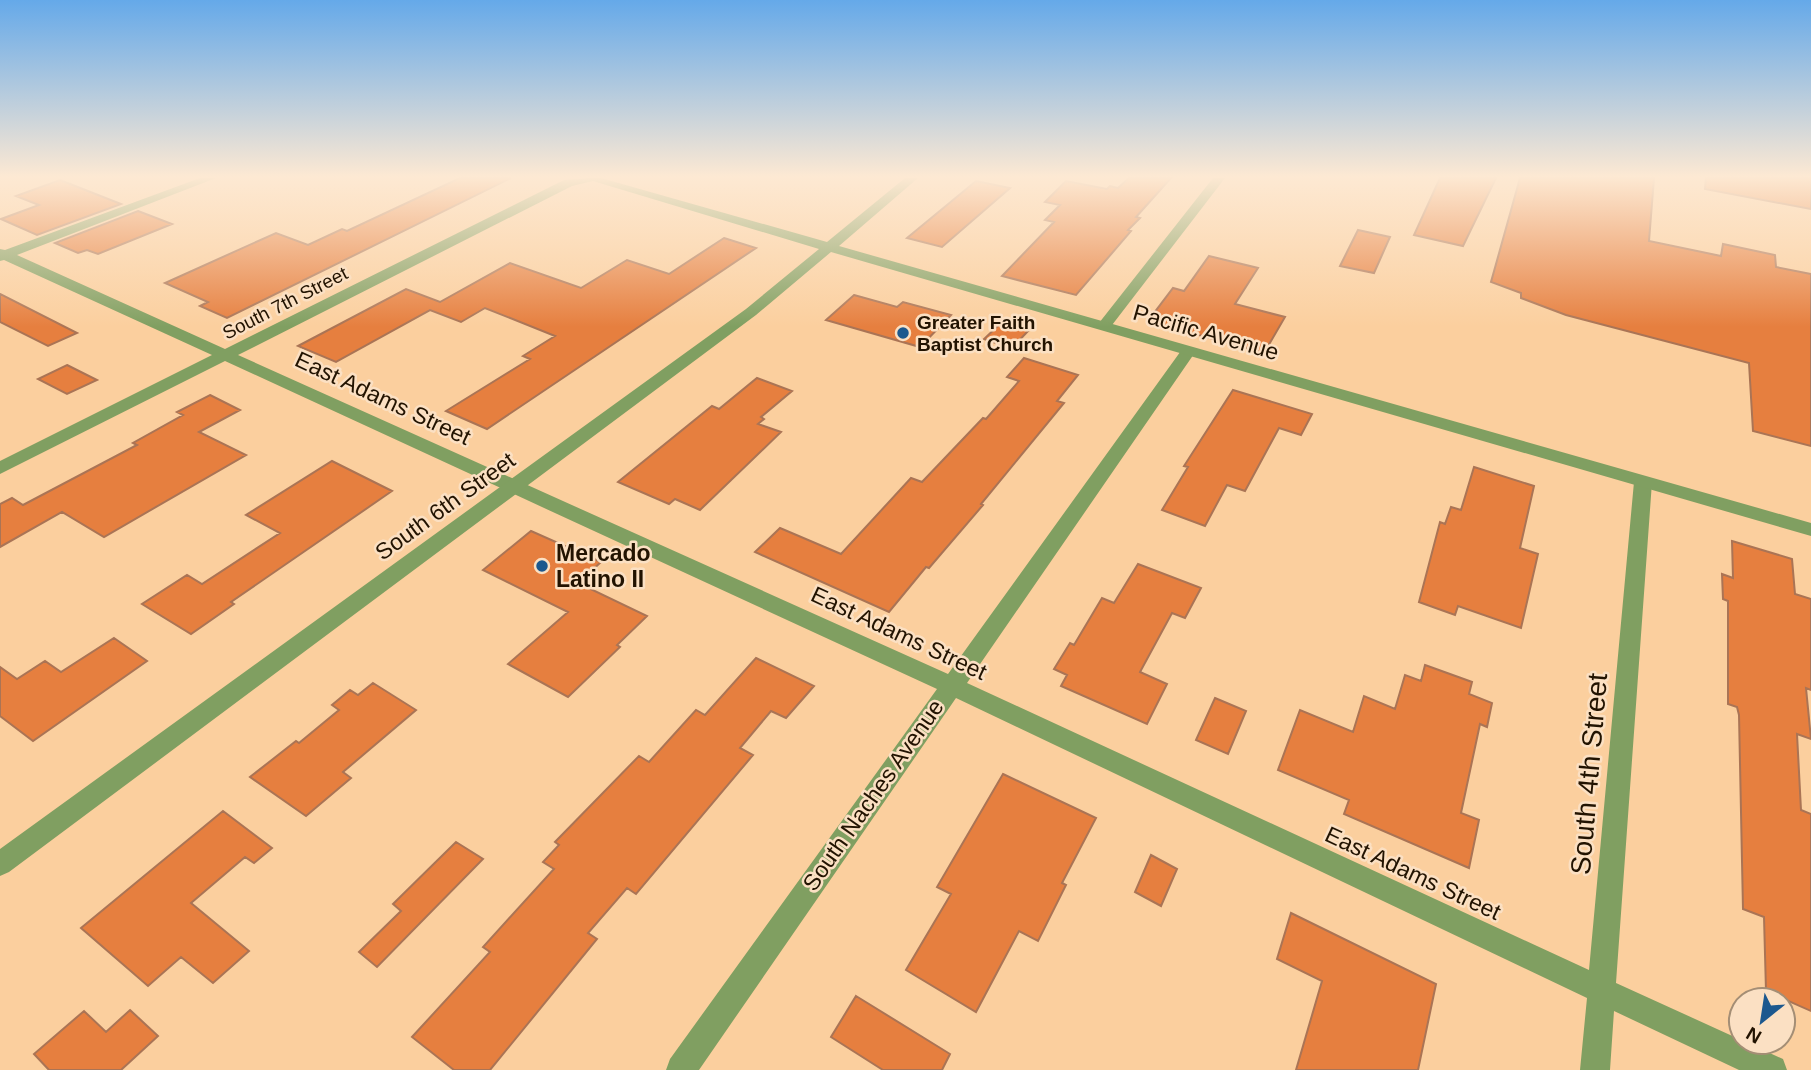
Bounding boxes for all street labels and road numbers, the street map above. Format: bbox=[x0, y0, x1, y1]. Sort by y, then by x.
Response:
street label: South 7th Street bbox=[219, 262, 352, 344]
street label: Pacific Avenue bbox=[1130, 299, 1282, 365]
street label: East Adams Street bbox=[291, 346, 475, 450]
street label: South 6th Street bbox=[370, 446, 520, 565]
street label: East Adams Street bbox=[807, 581, 991, 685]
street label: South 4th Street bbox=[1565, 672, 1613, 876]
street label: South Naches Avenue bbox=[797, 694, 949, 896]
street label: East Adams Street bbox=[1321, 821, 1505, 925]

